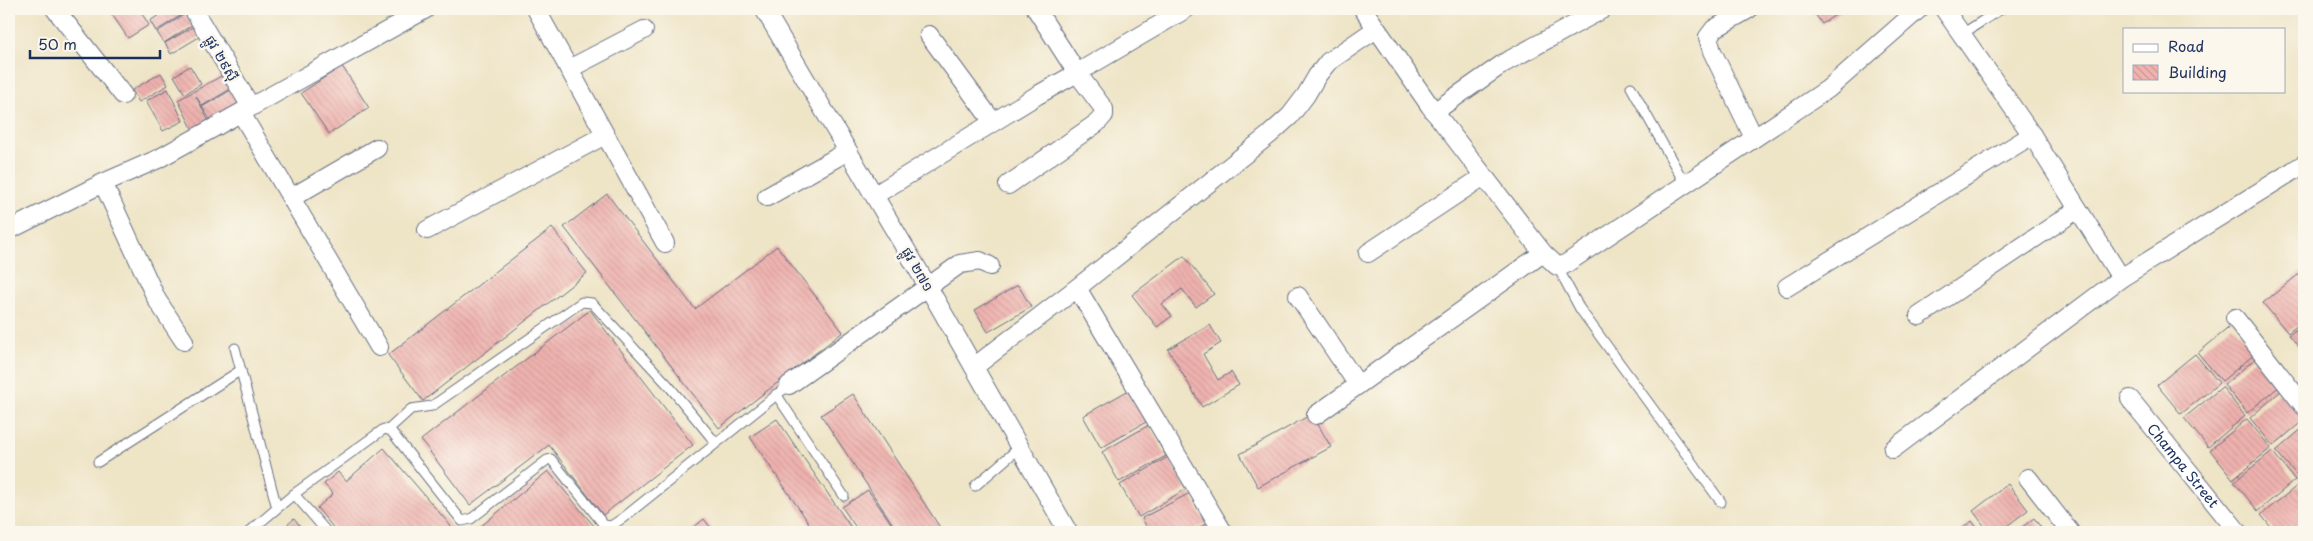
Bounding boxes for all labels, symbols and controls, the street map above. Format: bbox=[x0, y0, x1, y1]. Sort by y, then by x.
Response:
scale bar bbox=[30, 28, 160, 60]
legend bbox=[2123, 28, 2286, 92]
street label: ផ្លូវ ២៩ស៊ី bbox=[198, 31, 244, 86]
text: 50 m bbox=[38, 32, 77, 55]
text: Road bbox=[2168, 34, 2204, 57]
text: Building bbox=[2168, 60, 2227, 83]
street label: ផ្លូវ ២៧១ bbox=[895, 243, 939, 296]
street label: Champa Street bbox=[2143, 418, 2224, 512]

